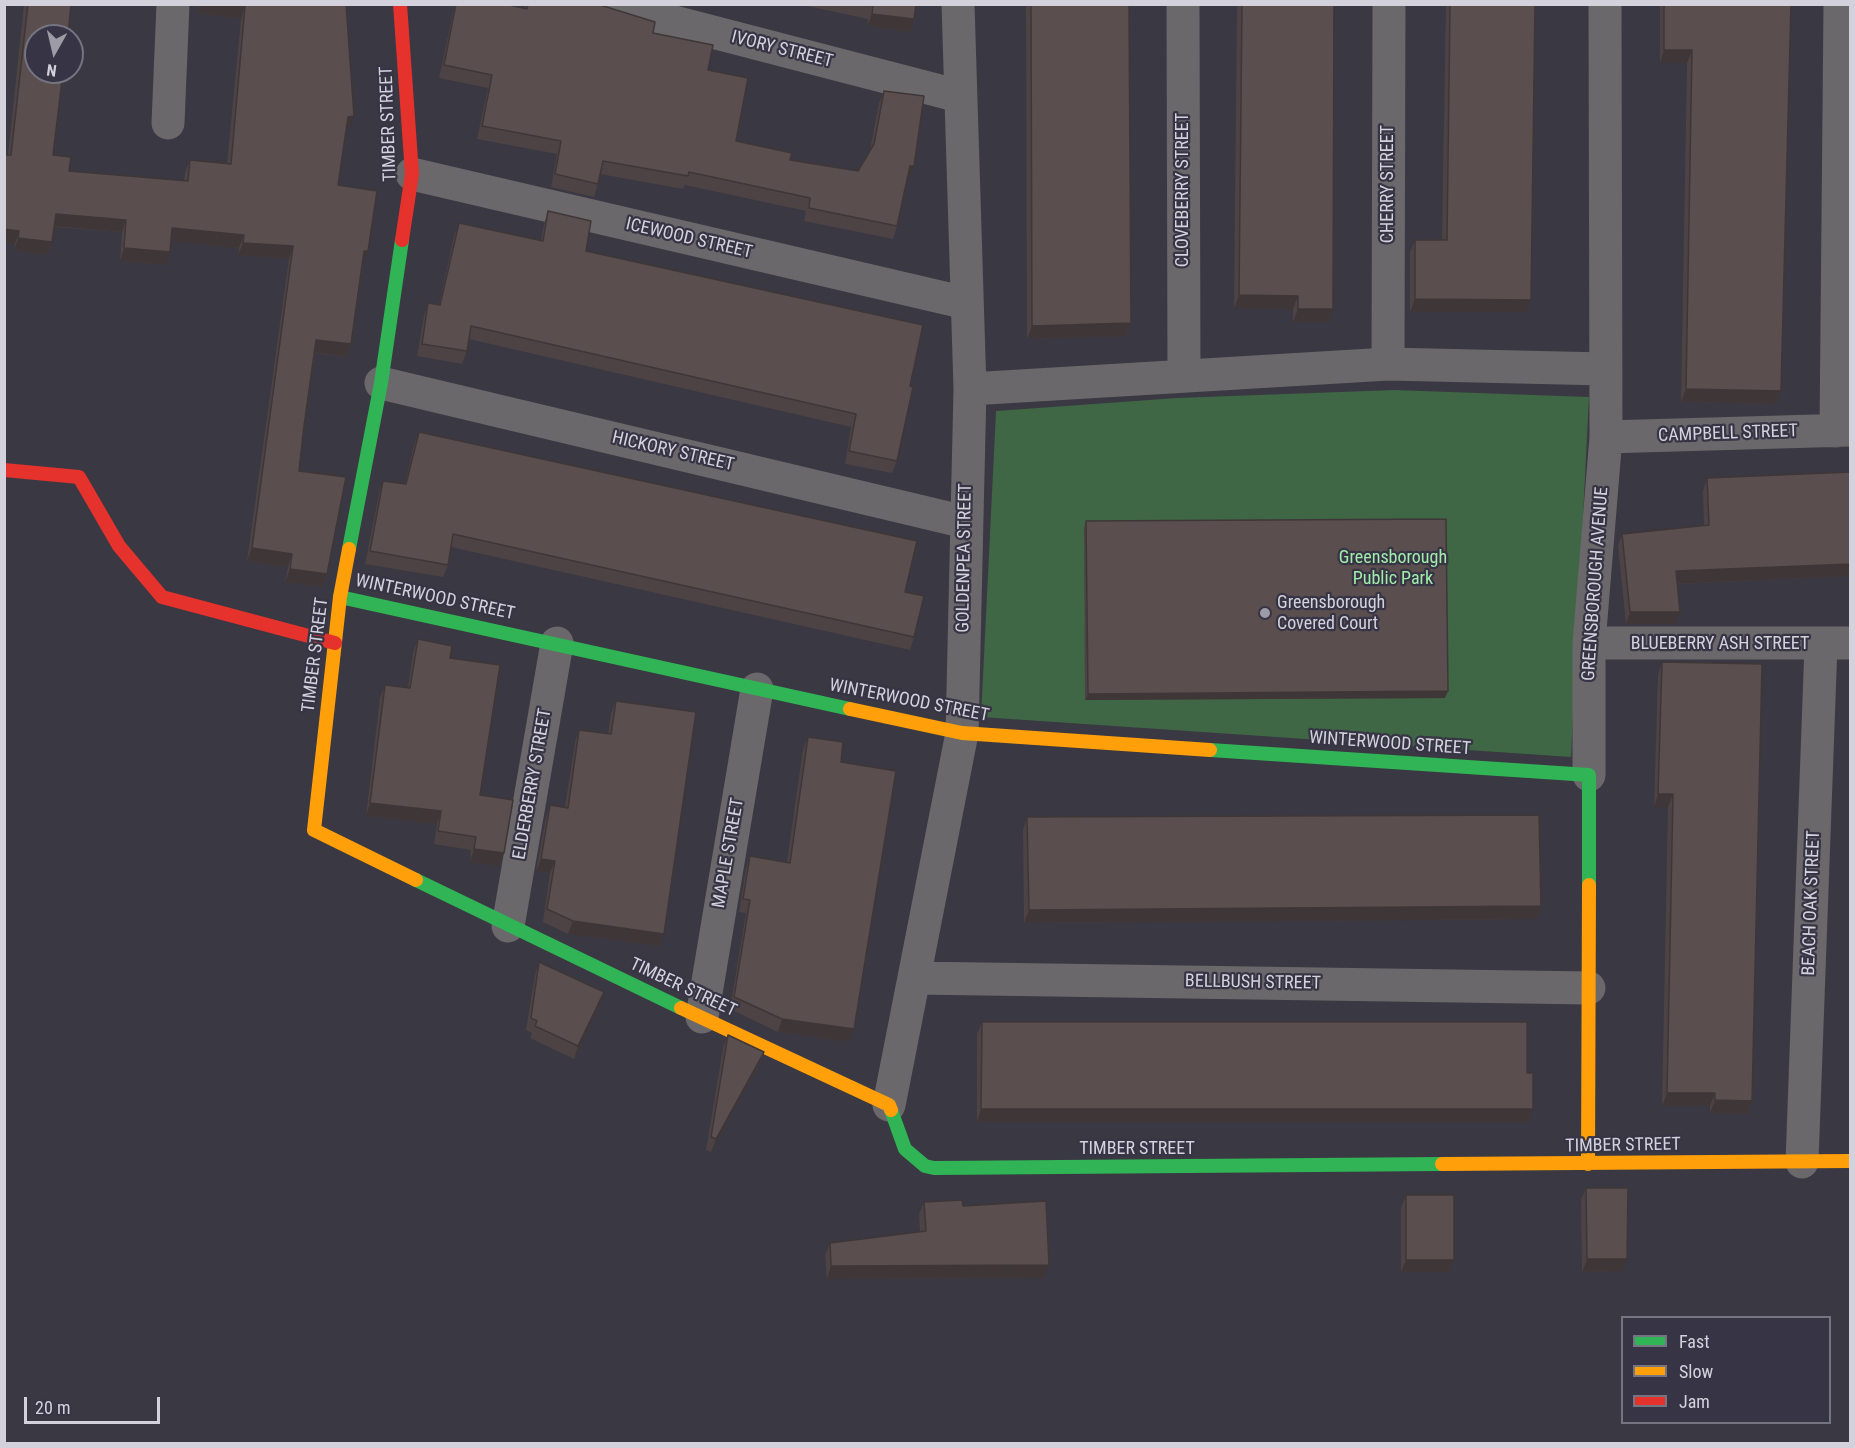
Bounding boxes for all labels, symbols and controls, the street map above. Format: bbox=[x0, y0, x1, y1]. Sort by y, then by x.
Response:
north arrow bbox=[24, 24, 84, 84]
street label: IVORY STREET bbox=[729, 27, 835, 73]
text: N bbox=[46, 60, 58, 80]
street label: TIMBER STREET bbox=[376, 66, 402, 182]
street label: CLOVEBERRY STREET bbox=[1172, 113, 1194, 267]
street label: CHERRY STREET bbox=[1377, 125, 1399, 243]
street label: ICEWOOD STREET bbox=[624, 214, 754, 264]
street label: CAMPBELL STREET bbox=[1658, 421, 1798, 447]
street label: HICKORY STREET bbox=[610, 427, 736, 477]
street label: GOLDENPEA STREET bbox=[953, 483, 977, 633]
street label: GREENSBOROUGH AVENUE bbox=[1578, 486, 1614, 682]
park label: Greensborough Public Park bbox=[1339, 547, 1447, 590]
street label: WINTERWOOD STREET bbox=[353, 571, 517, 625]
place label: Greensborough Covered Court bbox=[1277, 592, 1385, 634]
street label: TIMBER STREET bbox=[298, 596, 334, 714]
marker: Greensborough Covered Court bbox=[1258, 606, 1272, 620]
street label: BLUEBERRY ASH STREET bbox=[1631, 633, 1809, 655]
street label: WINTERWOOD STREET bbox=[827, 675, 991, 727]
street label: ELDERBERRY STREET bbox=[509, 707, 557, 861]
street label: WINTERWOOD STREET bbox=[1308, 728, 1472, 760]
street label: MAPLE STREET bbox=[709, 796, 749, 910]
street label: BEACH OAK STREET bbox=[1799, 830, 1825, 976]
street label: TIMBER STREET bbox=[626, 954, 740, 1022]
street label: BELLBUSH STREET bbox=[1185, 971, 1321, 995]
street label: TIMBER STREET bbox=[1565, 1134, 1681, 1158]
street label: TIMBER STREET bbox=[1079, 1138, 1195, 1160]
legend bbox=[1621, 1316, 1831, 1424]
text: Fast bbox=[1679, 1331, 1710, 1352]
text: Slow bbox=[1679, 1361, 1713, 1382]
scale bar bbox=[27, 1385, 164, 1423]
text: Jam bbox=[1679, 1391, 1710, 1412]
text: 20 m bbox=[35, 1397, 70, 1418]

